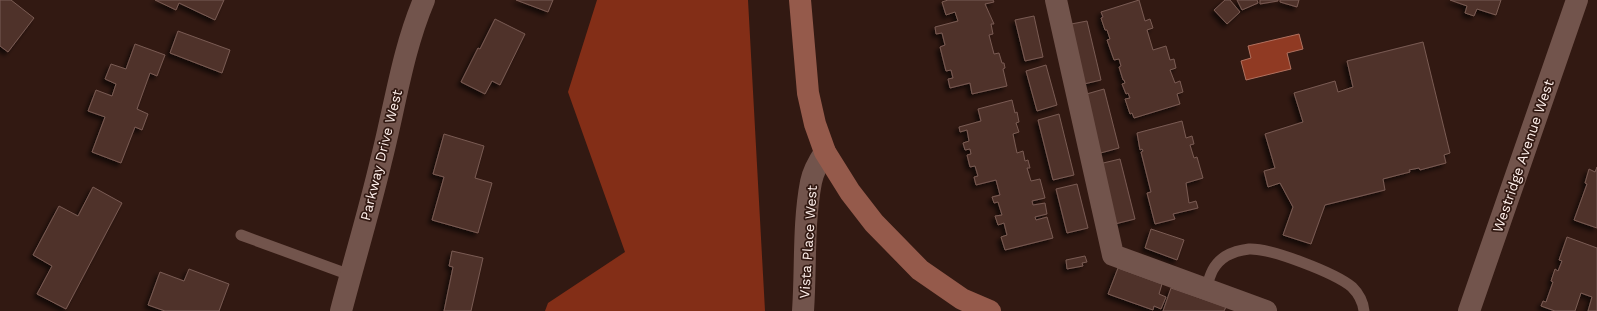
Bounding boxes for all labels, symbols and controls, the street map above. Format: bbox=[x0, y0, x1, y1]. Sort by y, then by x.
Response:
street label: Westridge Avenue West bbox=[1489, 77, 1557, 234]
street label: Parkway Drive West bbox=[357, 88, 405, 222]
street label: Vista Place West bbox=[796, 185, 820, 299]

